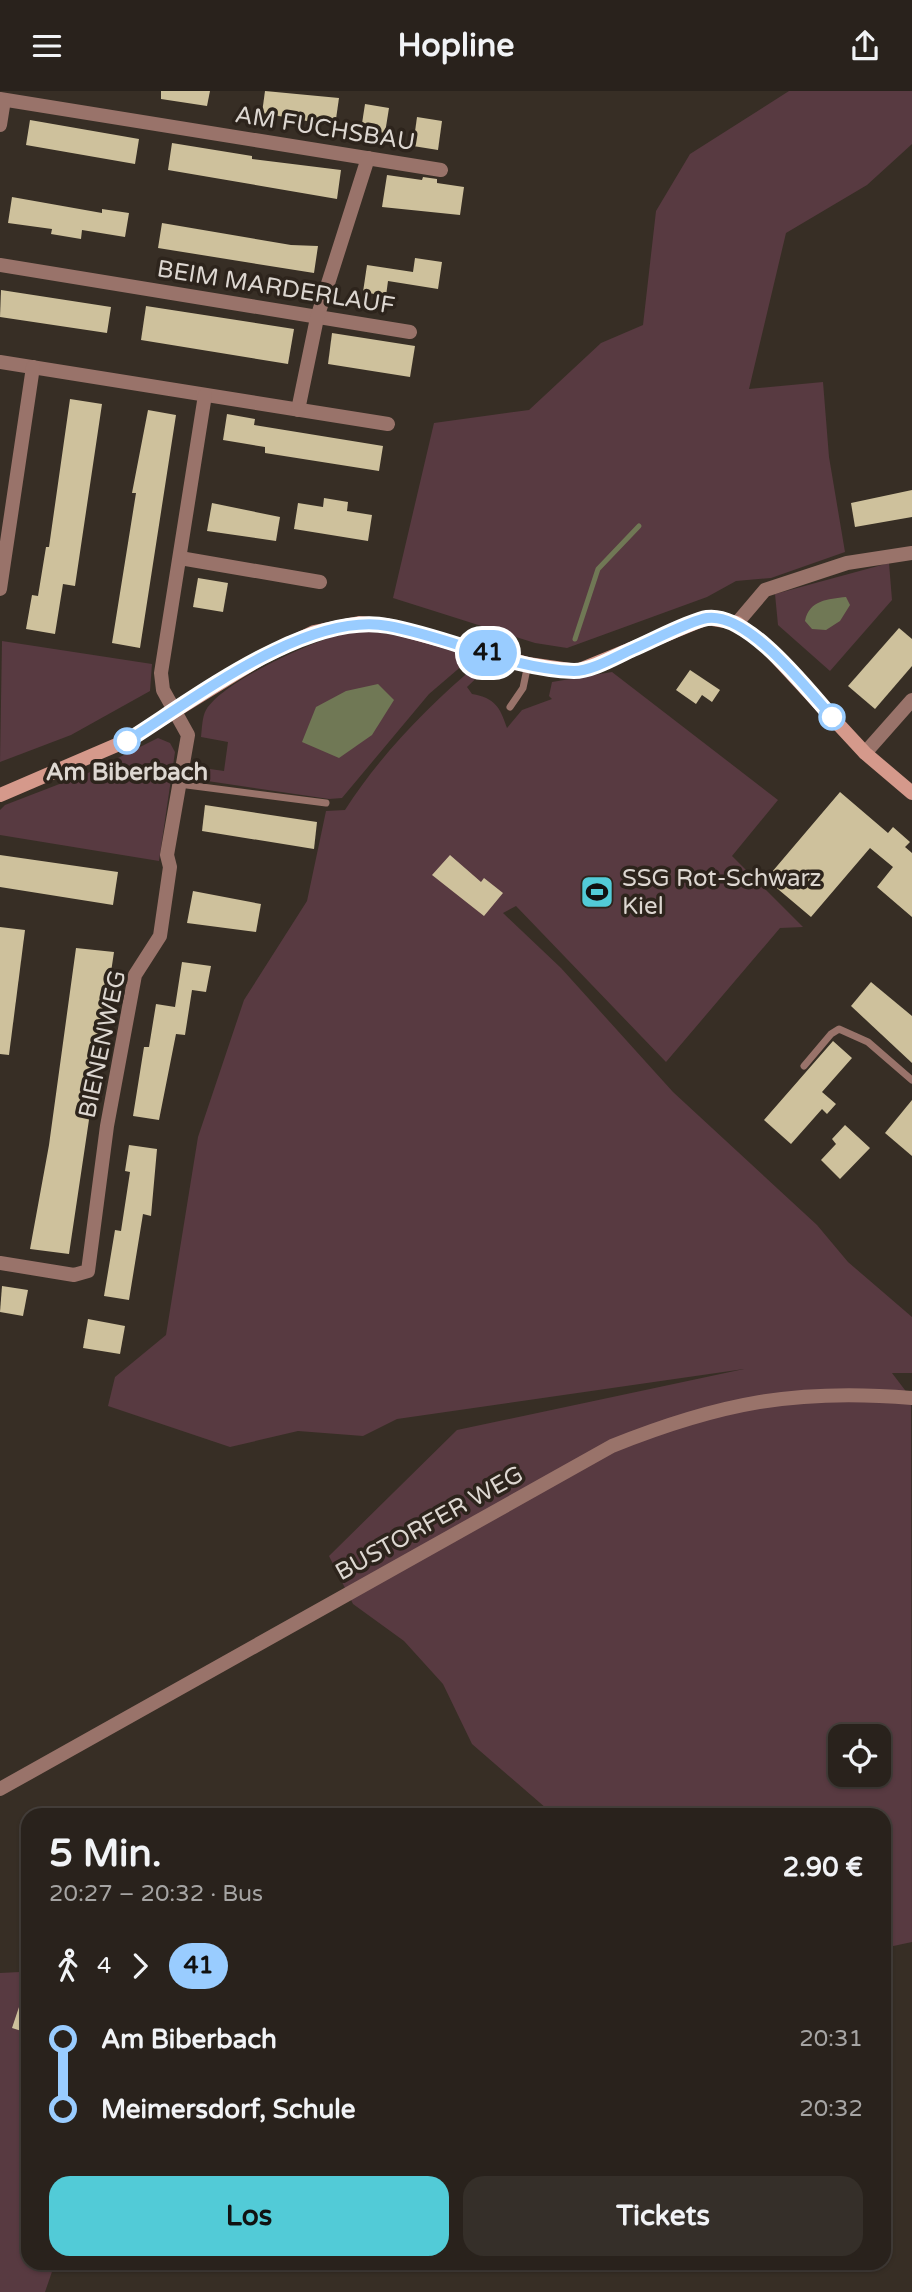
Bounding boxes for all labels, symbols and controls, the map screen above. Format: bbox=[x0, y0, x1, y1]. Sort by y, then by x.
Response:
icon: menu bbox=[28, 27, 66, 65]
text: Hopline bbox=[398, 27, 514, 65]
icon: share bbox=[846, 27, 884, 65]
street label: AM FUCHSBAU bbox=[233, 100, 417, 157]
street label: BEIM MARDERLAUF bbox=[155, 254, 397, 321]
line badge: 41 bbox=[456, 630, 520, 676]
text: 41 bbox=[473, 638, 503, 667]
unlabelled marker bbox=[819, 704, 845, 730]
marker: Am Biberbach bbox=[114, 728, 140, 754]
place label: Am Biberbach bbox=[46, 758, 208, 787]
place label: SSG Rot-Schwarz Kiel bbox=[622, 864, 822, 921]
sports icon: SSG Rot-Schwarz Kiel bbox=[578, 873, 616, 911]
street label: BIENENWEG bbox=[73, 968, 132, 1121]
street label: BUSTORFER WEG bbox=[330, 1460, 528, 1587]
map controls bbox=[828, 1724, 891, 1787]
button: locate bbox=[828, 1724, 891, 1787]
text: 5 Min. bbox=[49, 1831, 162, 1877]
text: 2.90 € bbox=[783, 1852, 863, 1883]
text: 20:27 – 20:32 · Bus bbox=[49, 1880, 263, 1908]
icon: walk bbox=[49, 1947, 87, 1985]
icon: forward bbox=[121, 1947, 159, 1985]
text: 41 bbox=[183, 1951, 214, 1980]
text: 4 bbox=[97, 1952, 111, 1980]
text: Am Biberbach bbox=[101, 2024, 277, 2055]
text: 20:31 bbox=[799, 2025, 863, 2053]
text: Meimersdorf, Schule bbox=[101, 2094, 355, 2125]
text: 20:32 bbox=[799, 2095, 863, 2123]
button: Los bbox=[49, 2176, 449, 2256]
button: Tickets bbox=[463, 2176, 863, 2256]

